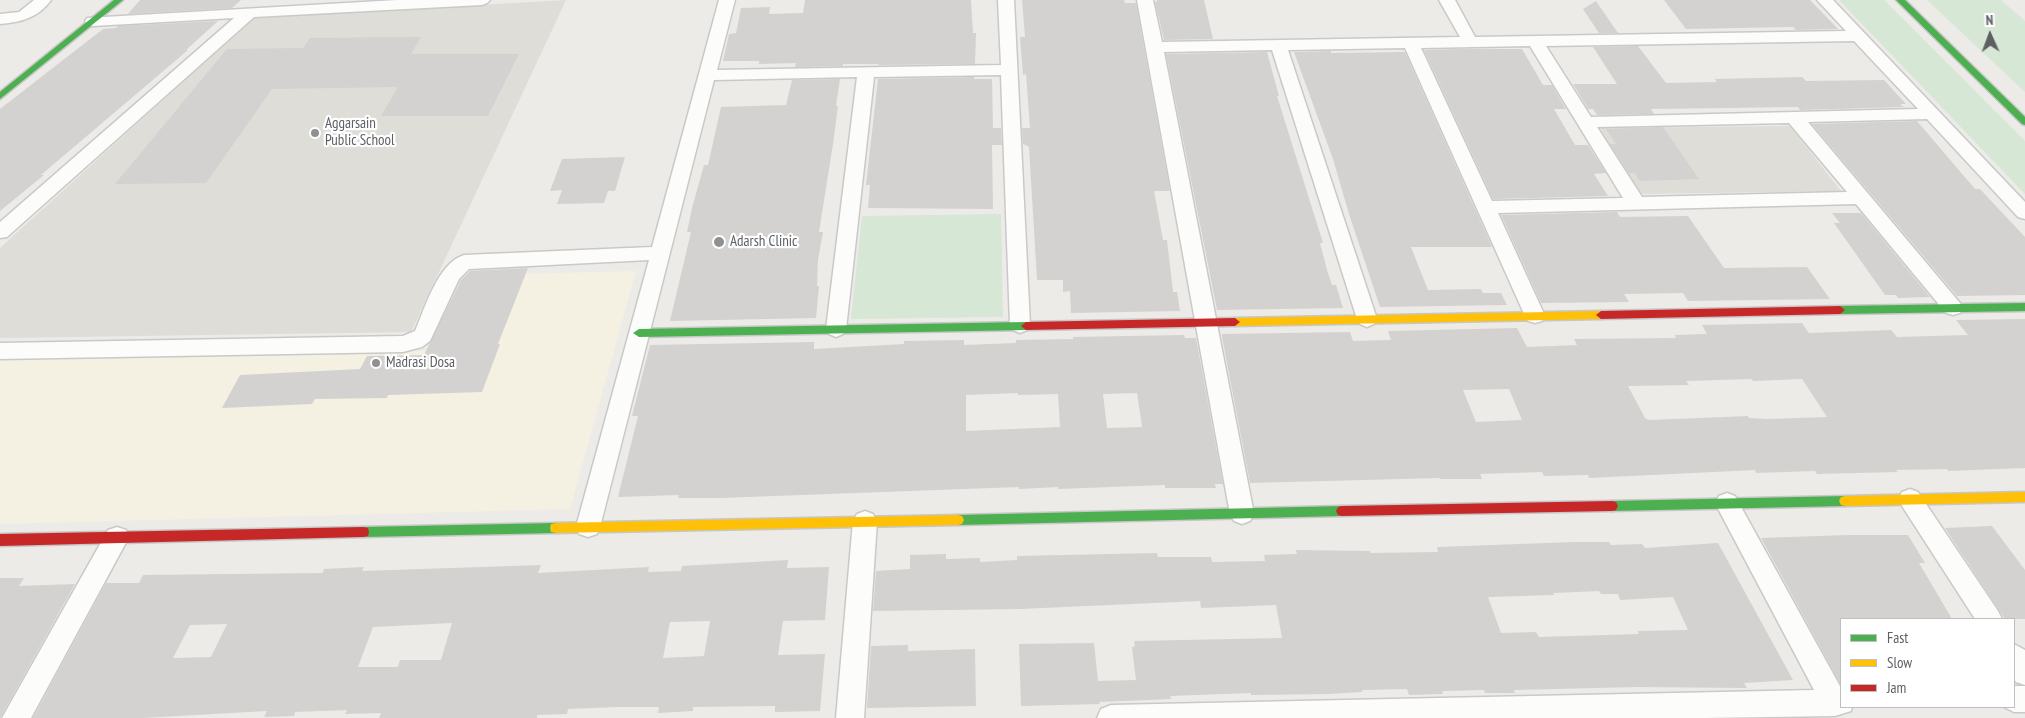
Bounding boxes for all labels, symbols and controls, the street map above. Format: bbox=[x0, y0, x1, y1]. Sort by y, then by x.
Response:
north arrow bbox=[1965, 10, 2015, 60]
text: N bbox=[1985, 11, 1994, 29]
place label: Aggarsain Public School bbox=[325, 115, 394, 150]
marker: Aggarsain Public School bbox=[309, 127, 321, 139]
place label: Adarsh Clinic bbox=[730, 233, 797, 251]
marker: Adarsh Clinic bbox=[712, 235, 726, 249]
place label: Madrasi Dosa bbox=[386, 354, 455, 372]
marker: Madrasi Dosa bbox=[370, 357, 382, 369]
legend bbox=[1840, 618, 2015, 708]
text: Fast bbox=[1887, 628, 1908, 647]
text: Slow bbox=[1887, 653, 1912, 672]
text: Jam bbox=[1887, 678, 1906, 697]

